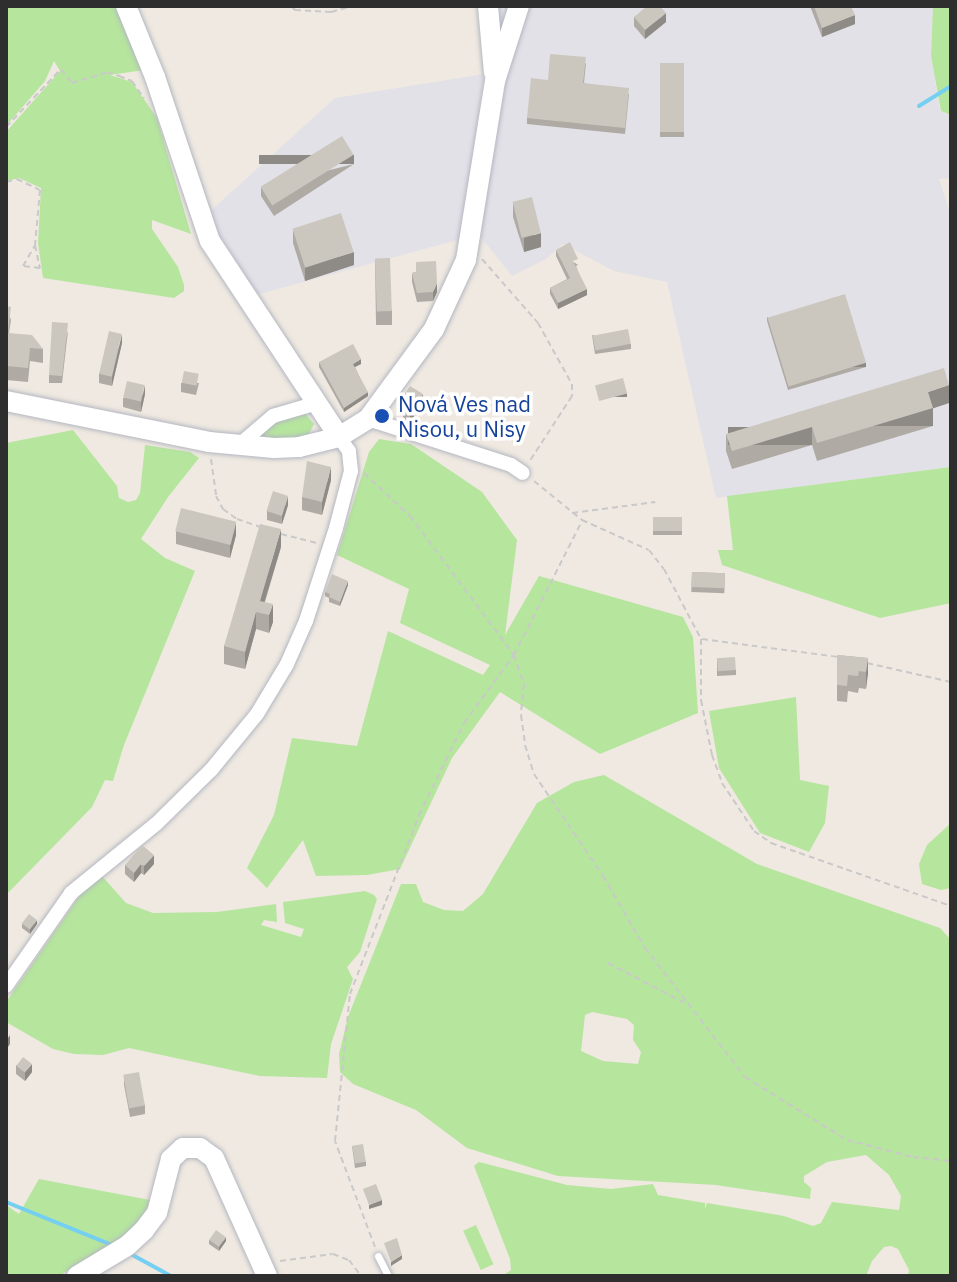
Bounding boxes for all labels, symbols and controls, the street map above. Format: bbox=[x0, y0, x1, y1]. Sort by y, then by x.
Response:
place label: Nová Ves nad Nisou, u Nisy bbox=[398, 390, 531, 442]
marker: Nová Ves nad Nisou, u Nisy bbox=[373, 407, 391, 425]

